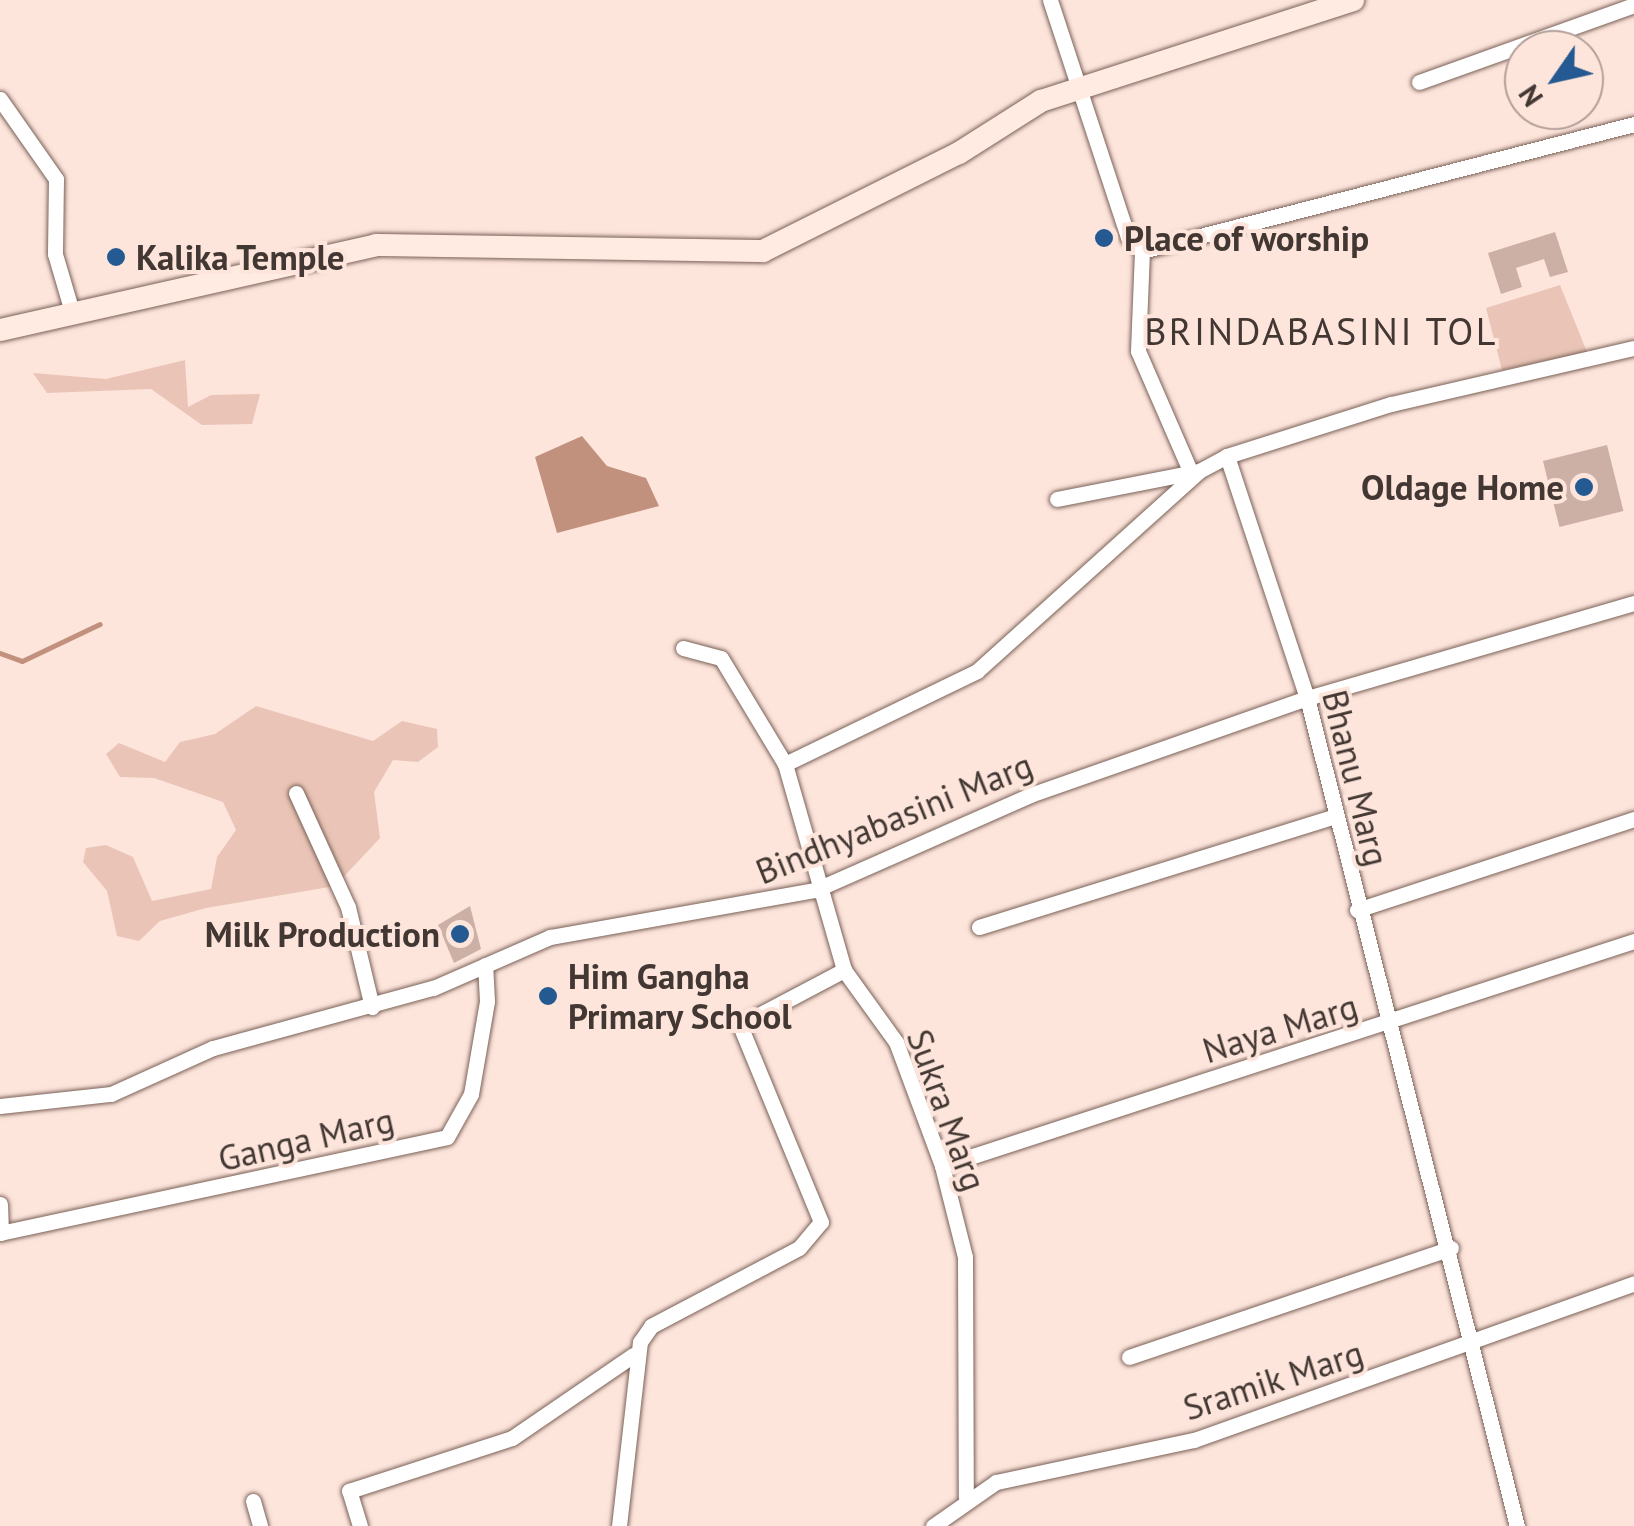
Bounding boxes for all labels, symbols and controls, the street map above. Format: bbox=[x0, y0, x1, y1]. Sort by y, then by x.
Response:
north arrow bbox=[1504, 30, 1604, 130]
text: N bbox=[1510, 78, 1551, 114]
place label: Place of worship bbox=[1124, 217, 1369, 259]
marker: Place of worship bbox=[1093, 227, 1115, 249]
place label: Kalika Temple bbox=[136, 236, 346, 278]
marker: Kalika Temple bbox=[105, 246, 127, 268]
district label: BRINDABASINI TOL bbox=[1144, 308, 1498, 354]
place label: Oldage Home bbox=[1361, 466, 1564, 508]
marker: Oldage Home bbox=[1573, 476, 1595, 498]
street label: Bhanu Marg bbox=[1314, 686, 1398, 870]
street label: Bindhyabasini Marg bbox=[750, 743, 1038, 893]
place label: Milk Production bbox=[204, 913, 440, 955]
marker: Milk Production bbox=[449, 923, 471, 945]
place label: Him Gangha Primary School bbox=[568, 955, 793, 1037]
marker: Him Gangha Primary School bbox=[537, 985, 559, 1007]
street label: Naya Marg bbox=[1198, 985, 1362, 1071]
street label: Sukra Marg bbox=[898, 1024, 996, 1196]
street label: Ganga Marg bbox=[214, 1098, 398, 1180]
street label: Sramik Marg bbox=[1177, 1331, 1369, 1429]

